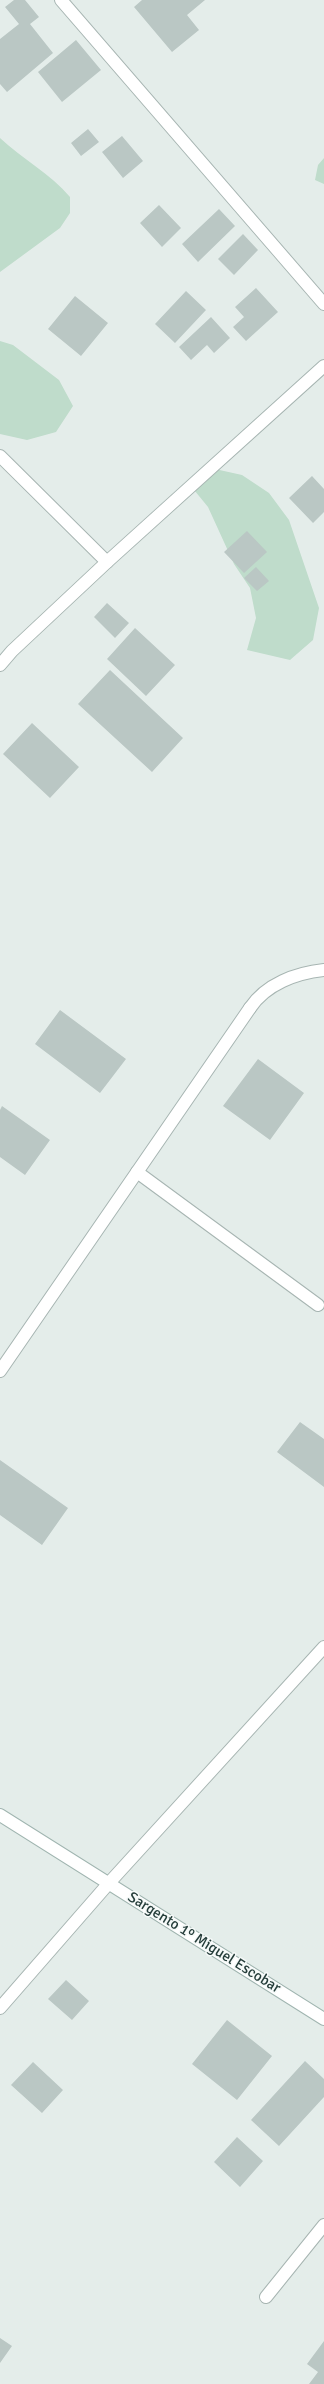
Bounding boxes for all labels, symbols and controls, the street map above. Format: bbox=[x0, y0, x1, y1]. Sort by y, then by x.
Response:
street label: Sargento 1º Miguel Escobar bbox=[124, 1888, 284, 1998]

